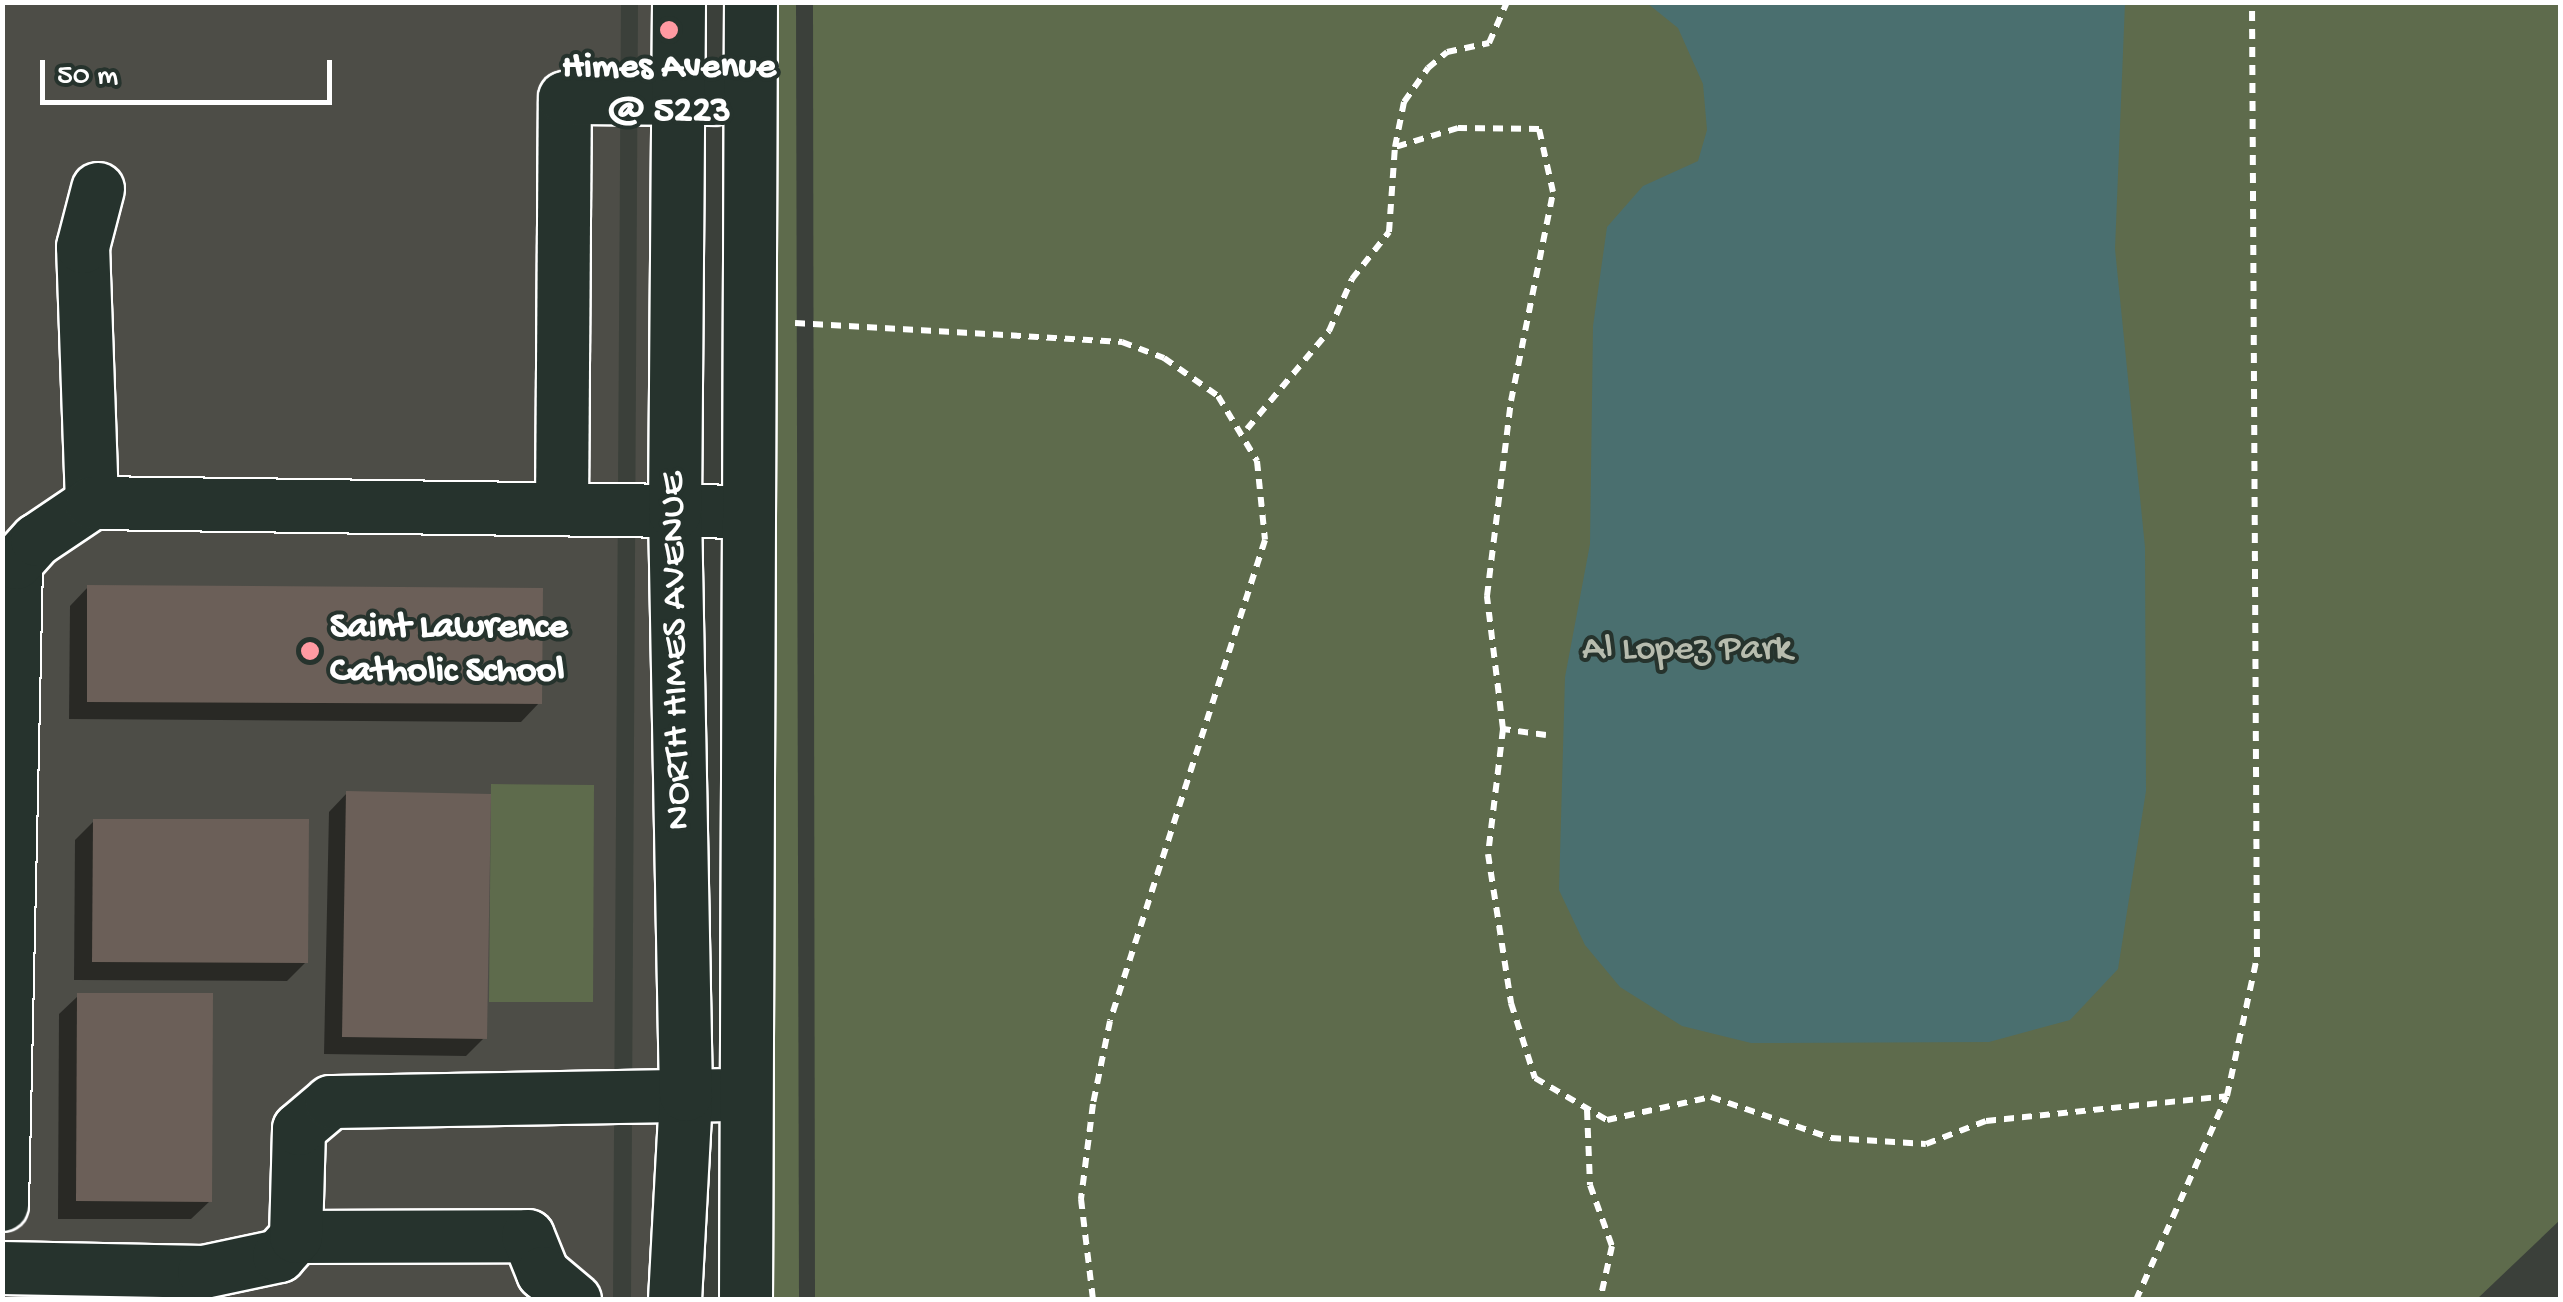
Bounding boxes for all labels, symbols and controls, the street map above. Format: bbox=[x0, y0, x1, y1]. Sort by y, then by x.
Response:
marker: Himes Avenue @ 5223 bbox=[658, 19, 680, 41]
scale bar bbox=[45, 40, 338, 102]
place label: Himes Avenue @ 5223 bbox=[562, 46, 776, 136]
text: 50 m bbox=[57, 60, 118, 95]
street label: NORTH HIMES AVENUE bbox=[652, 472, 704, 830]
place label: Saint Lawrence Catholic School bbox=[330, 606, 568, 696]
park label: Al Lopez Park bbox=[1582, 628, 1792, 674]
marker: Saint Lawrence Catholic School bbox=[299, 640, 321, 662]

